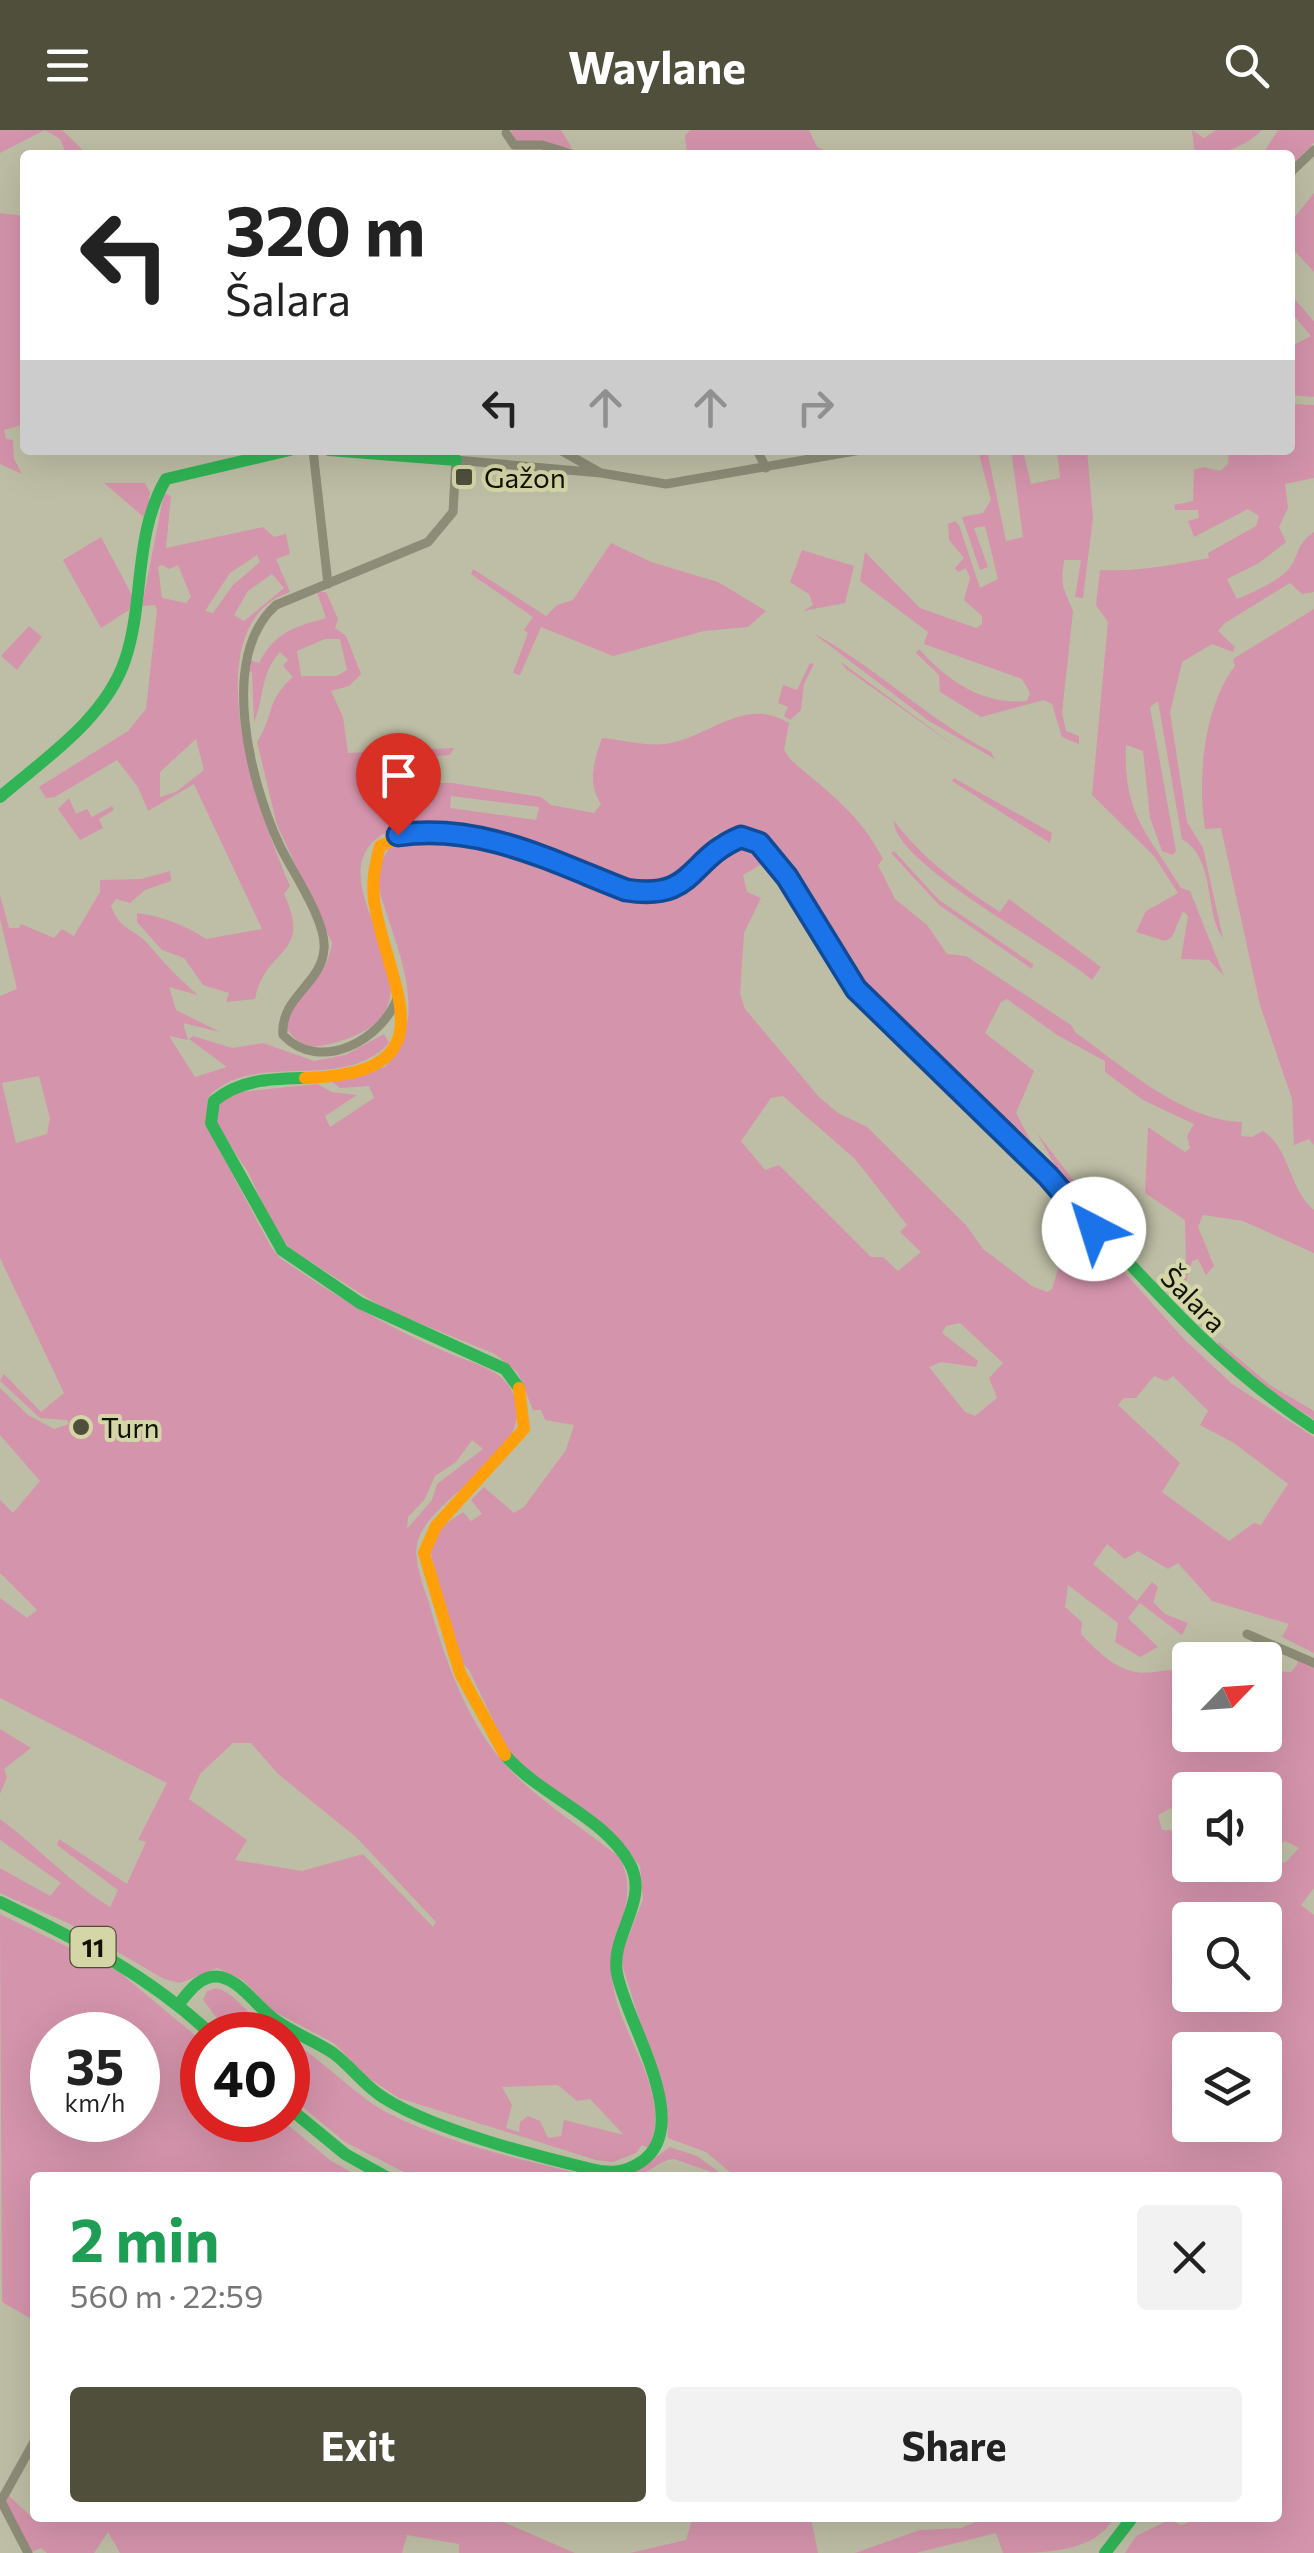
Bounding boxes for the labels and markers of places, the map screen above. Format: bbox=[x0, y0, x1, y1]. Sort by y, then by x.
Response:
place label: Gažon bbox=[484, 460, 566, 494]
marker: Gažon bbox=[453, 466, 475, 488]
pin bbox=[356, 733, 441, 836]
place label: Turn bbox=[101, 1410, 159, 1444]
marker: Turn bbox=[70, 1416, 92, 1438]

